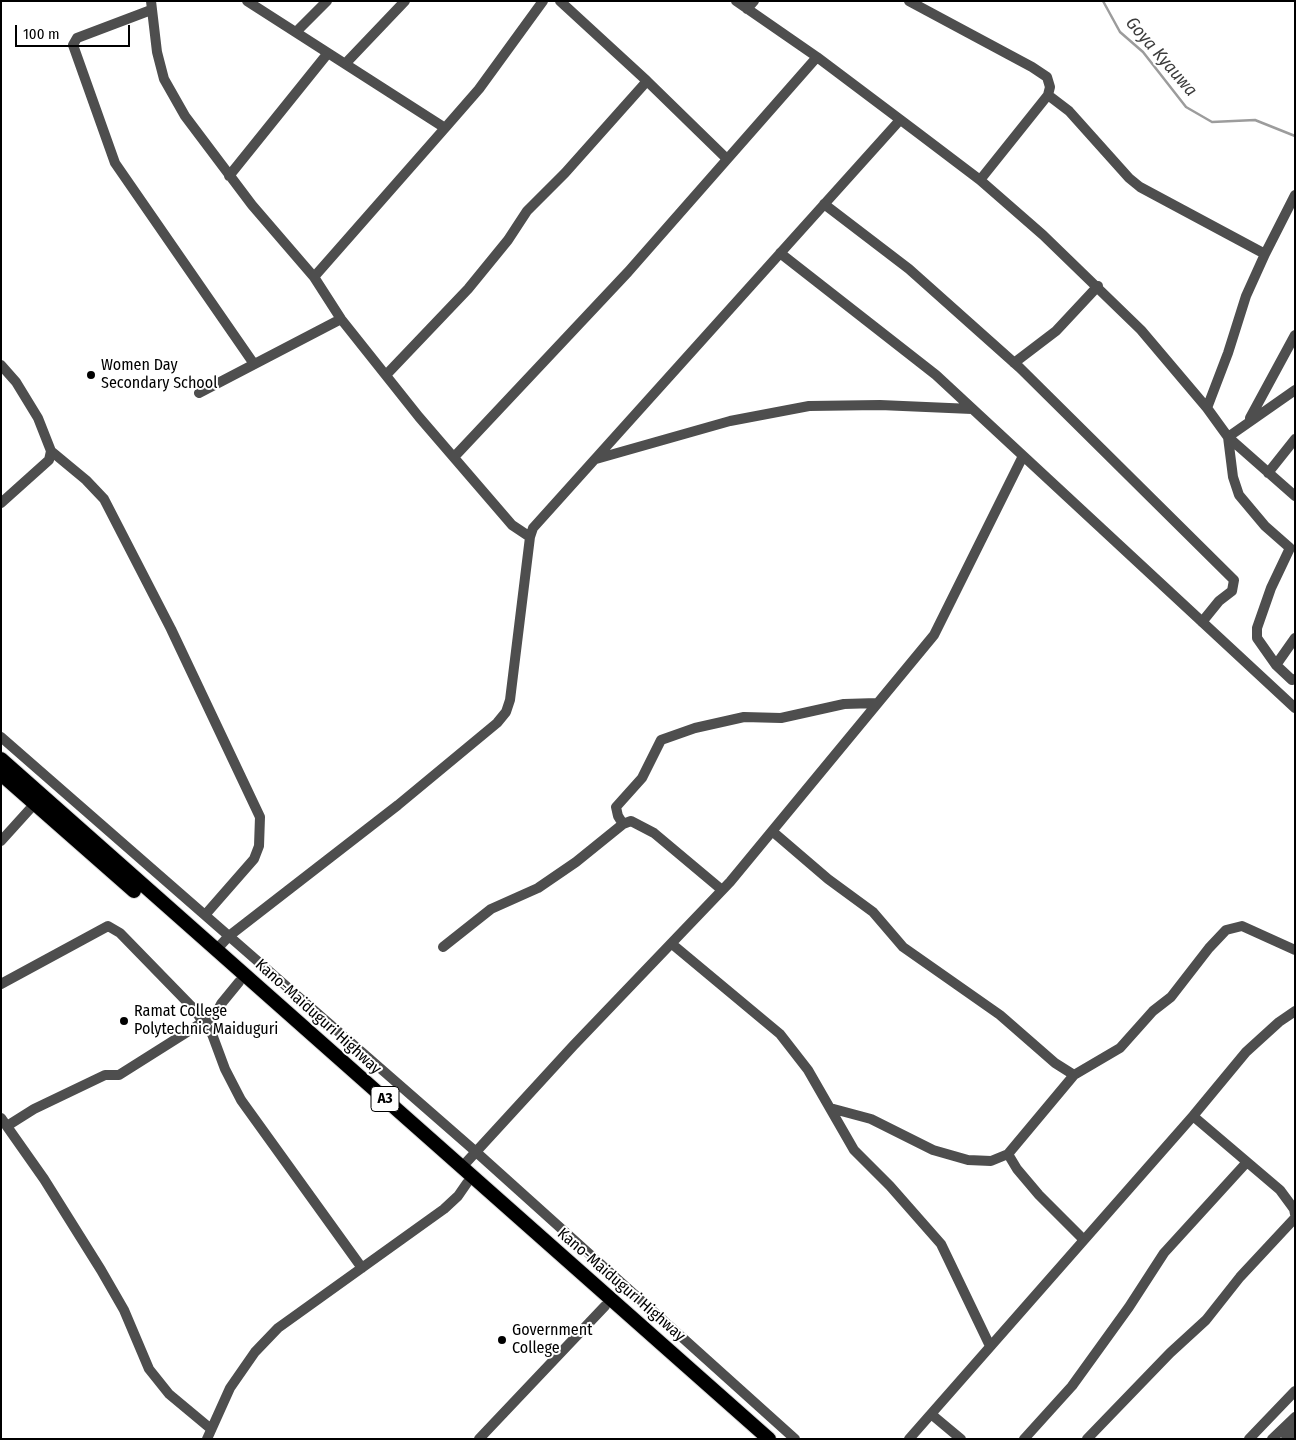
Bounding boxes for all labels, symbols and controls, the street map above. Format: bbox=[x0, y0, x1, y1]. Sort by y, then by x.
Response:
water label: Goya Kyauwa bbox=[1121, 13, 1201, 101]
scale bar bbox=[18, 15, 132, 47]
text: 100 m bbox=[23, 25, 60, 43]
place label: Women Day Secondary School bbox=[101, 356, 217, 394]
marker: Women Day Secondary School bbox=[85, 369, 97, 381]
street label: Kano-Maiduguri Highway bbox=[251, 955, 385, 1079]
place label: Ramat College Polytechnic Maiduguri bbox=[134, 1002, 278, 1040]
marker: Ramat College Polytechnic Maiduguri bbox=[118, 1015, 130, 1027]
road number: A3 bbox=[371, 1086, 399, 1112]
street label: Kano-Maiduguri Highway bbox=[553, 1224, 689, 1346]
place label: Government College bbox=[512, 1321, 592, 1359]
marker: Government College bbox=[496, 1334, 508, 1346]

